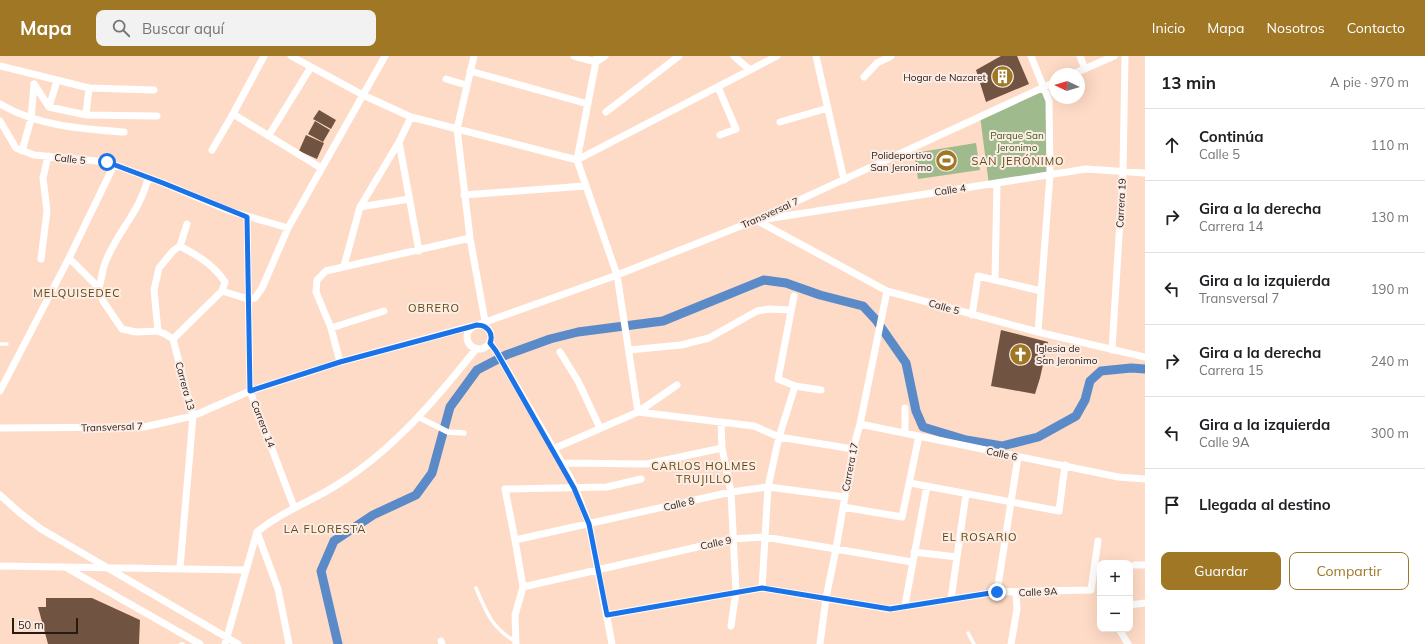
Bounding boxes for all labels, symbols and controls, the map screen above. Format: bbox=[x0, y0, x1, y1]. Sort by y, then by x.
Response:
search box bbox=[96, 10, 376, 46]
text: Mapa bbox=[20, 16, 72, 40]
icon: search bbox=[110, 17, 132, 39]
text: Buscar aquí bbox=[142, 19, 224, 38]
text: Inicio bbox=[1152, 19, 1185, 37]
text: Mapa bbox=[1207, 19, 1245, 37]
text: Nosotros bbox=[1267, 19, 1325, 37]
text: Contacto bbox=[1347, 19, 1405, 37]
building icon: Hogar de Nazaret bbox=[989, 64, 1015, 90]
north arrow bbox=[1049, 68, 1085, 104]
place label: Hogar de Nazaret bbox=[903, 71, 986, 84]
text: 13 min bbox=[1161, 72, 1216, 93]
text: A pie · 970 m bbox=[1330, 74, 1409, 90]
text: Continúa bbox=[1199, 127, 1264, 146]
park label: Parque San Jeronimo bbox=[990, 129, 1044, 154]
icon: ahead bbox=[1161, 134, 1183, 156]
text: 110 m bbox=[1371, 137, 1409, 153]
text: Calle 5 bbox=[1199, 146, 1240, 162]
sports icon: Polideportivo San Jeronimo bbox=[934, 148, 960, 174]
place label: Polideportivo San Jeronimo bbox=[871, 149, 932, 174]
street label: Calle 5 bbox=[54, 151, 86, 167]
route start bbox=[98, 153, 116, 171]
district label: SAN JERÓNIMO bbox=[971, 154, 1065, 168]
street label: Carrera 19 bbox=[1113, 178, 1129, 228]
street label: Calle 4 bbox=[933, 181, 967, 199]
street label: Transversal 7 bbox=[739, 194, 801, 232]
text: Gira a la derecha bbox=[1199, 199, 1321, 218]
icon: right bbox=[1161, 206, 1183, 228]
text: 130 m bbox=[1371, 209, 1409, 225]
text: Carrera 14 bbox=[1199, 218, 1263, 234]
text: Gira a la izquierda bbox=[1199, 271, 1330, 290]
icon: left bbox=[1161, 278, 1183, 300]
text: 190 m bbox=[1371, 281, 1409, 297]
district label: MELQUISEDEC bbox=[33, 286, 121, 300]
text: Transversal 7 bbox=[1199, 290, 1279, 306]
street label: Calle 5 bbox=[927, 296, 961, 318]
district label: OBRERO bbox=[408, 301, 460, 315]
church icon: Iglesia de San Jeronimo bbox=[1008, 341, 1034, 367]
place label: Iglesia de San Jeronimo bbox=[1036, 342, 1098, 367]
text: Gira a la derecha bbox=[1199, 343, 1321, 362]
icon: right bbox=[1161, 350, 1183, 372]
text: 240 m bbox=[1371, 353, 1409, 369]
street label: Carrera 13 bbox=[172, 360, 198, 412]
text: Carrera 15 bbox=[1199, 362, 1263, 378]
street label: Carrera 14 bbox=[248, 399, 278, 449]
text: Gira a la izquierda bbox=[1199, 415, 1330, 434]
street label: Transversal 7 bbox=[81, 419, 143, 435]
icon: left bbox=[1161, 422, 1183, 444]
text: 300 m bbox=[1371, 425, 1409, 441]
text: Calle 9A bbox=[1199, 434, 1250, 450]
street label: Carrera 17 bbox=[839, 441, 861, 493]
street label: Calle 6 bbox=[985, 444, 1019, 464]
district label: CARLOS HOLMES TRUJILLO bbox=[651, 459, 757, 486]
street label: Calle 8 bbox=[662, 494, 696, 514]
icon: arrive bbox=[1161, 494, 1183, 516]
text: Llegada al destino bbox=[1199, 495, 1331, 514]
district label: LA FLORESTA bbox=[284, 522, 366, 536]
district label: EL ROSARIO bbox=[942, 530, 1018, 544]
street label: Calle 9 bbox=[699, 533, 733, 553]
button: Guardar bbox=[1161, 552, 1281, 590]
button: Compartir bbox=[1289, 552, 1409, 590]
map controls bbox=[1097, 560, 1133, 632]
button: + bbox=[1097, 560, 1133, 596]
route end bbox=[988, 583, 1006, 601]
street label: Calle 9A bbox=[1018, 585, 1058, 599]
button: − bbox=[1097, 596, 1133, 632]
scale bar bbox=[12, 616, 78, 635]
text: 50 m bbox=[18, 618, 44, 632]

